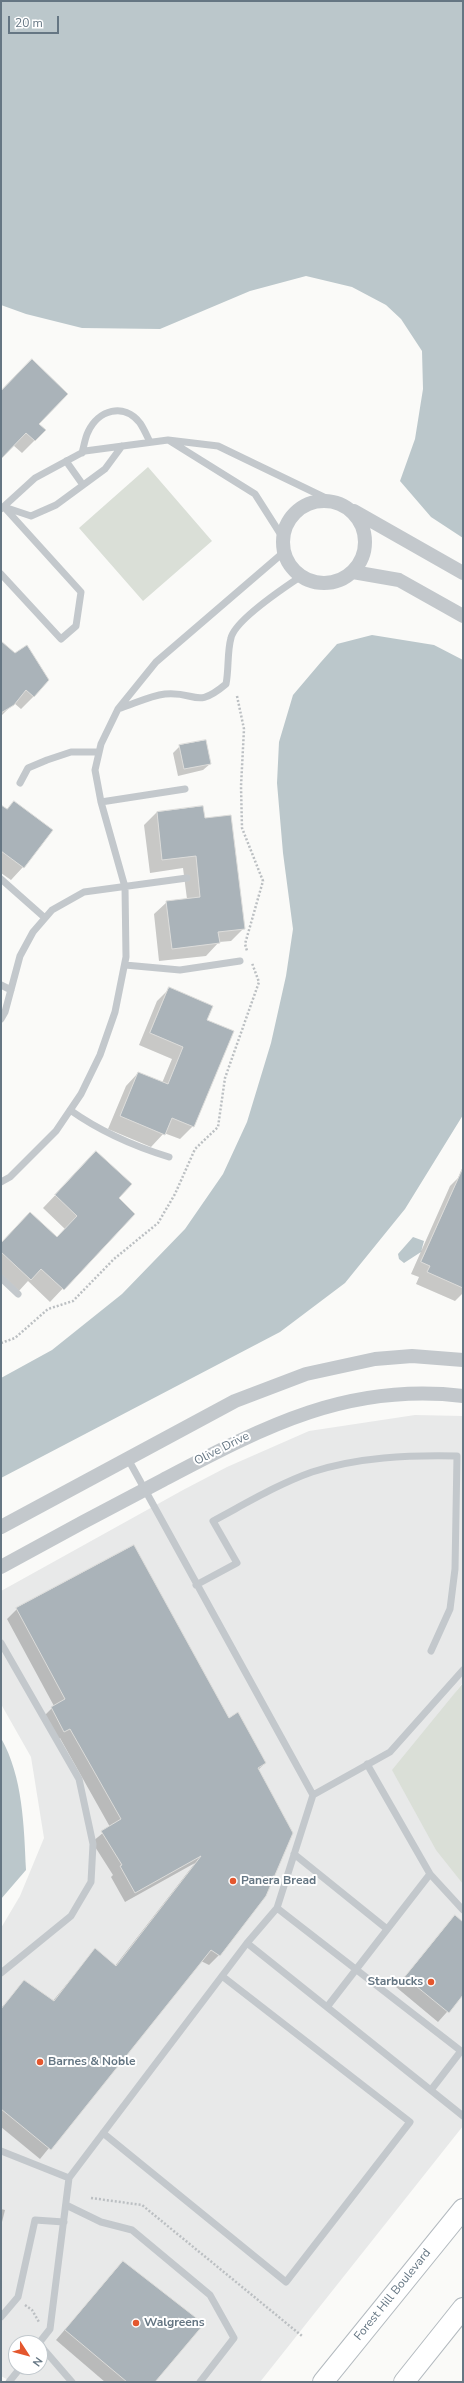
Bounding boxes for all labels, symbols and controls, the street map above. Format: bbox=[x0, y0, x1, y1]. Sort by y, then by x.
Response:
scale bar bbox=[10, 8, 61, 34]
text: 20 m bbox=[15, 15, 43, 31]
street label: Olive Drive bbox=[192, 1429, 252, 1469]
place label: Panera Bread bbox=[241, 1874, 316, 1888]
marker: Panera Bread bbox=[228, 1876, 238, 1886]
place label: Starbucks bbox=[368, 1975, 423, 1989]
marker: Starbucks bbox=[426, 1977, 436, 1987]
place label: Barnes & Noble bbox=[48, 2055, 135, 2069]
marker: Barnes & Noble bbox=[35, 2057, 45, 2067]
street label: Forest Hill Boulevard bbox=[352, 2246, 434, 2344]
place label: Walgreens bbox=[144, 2316, 205, 2330]
marker: Walgreens bbox=[131, 2318, 141, 2328]
north arrow bbox=[8, 2335, 48, 2375]
text: N bbox=[29, 2354, 46, 2369]

